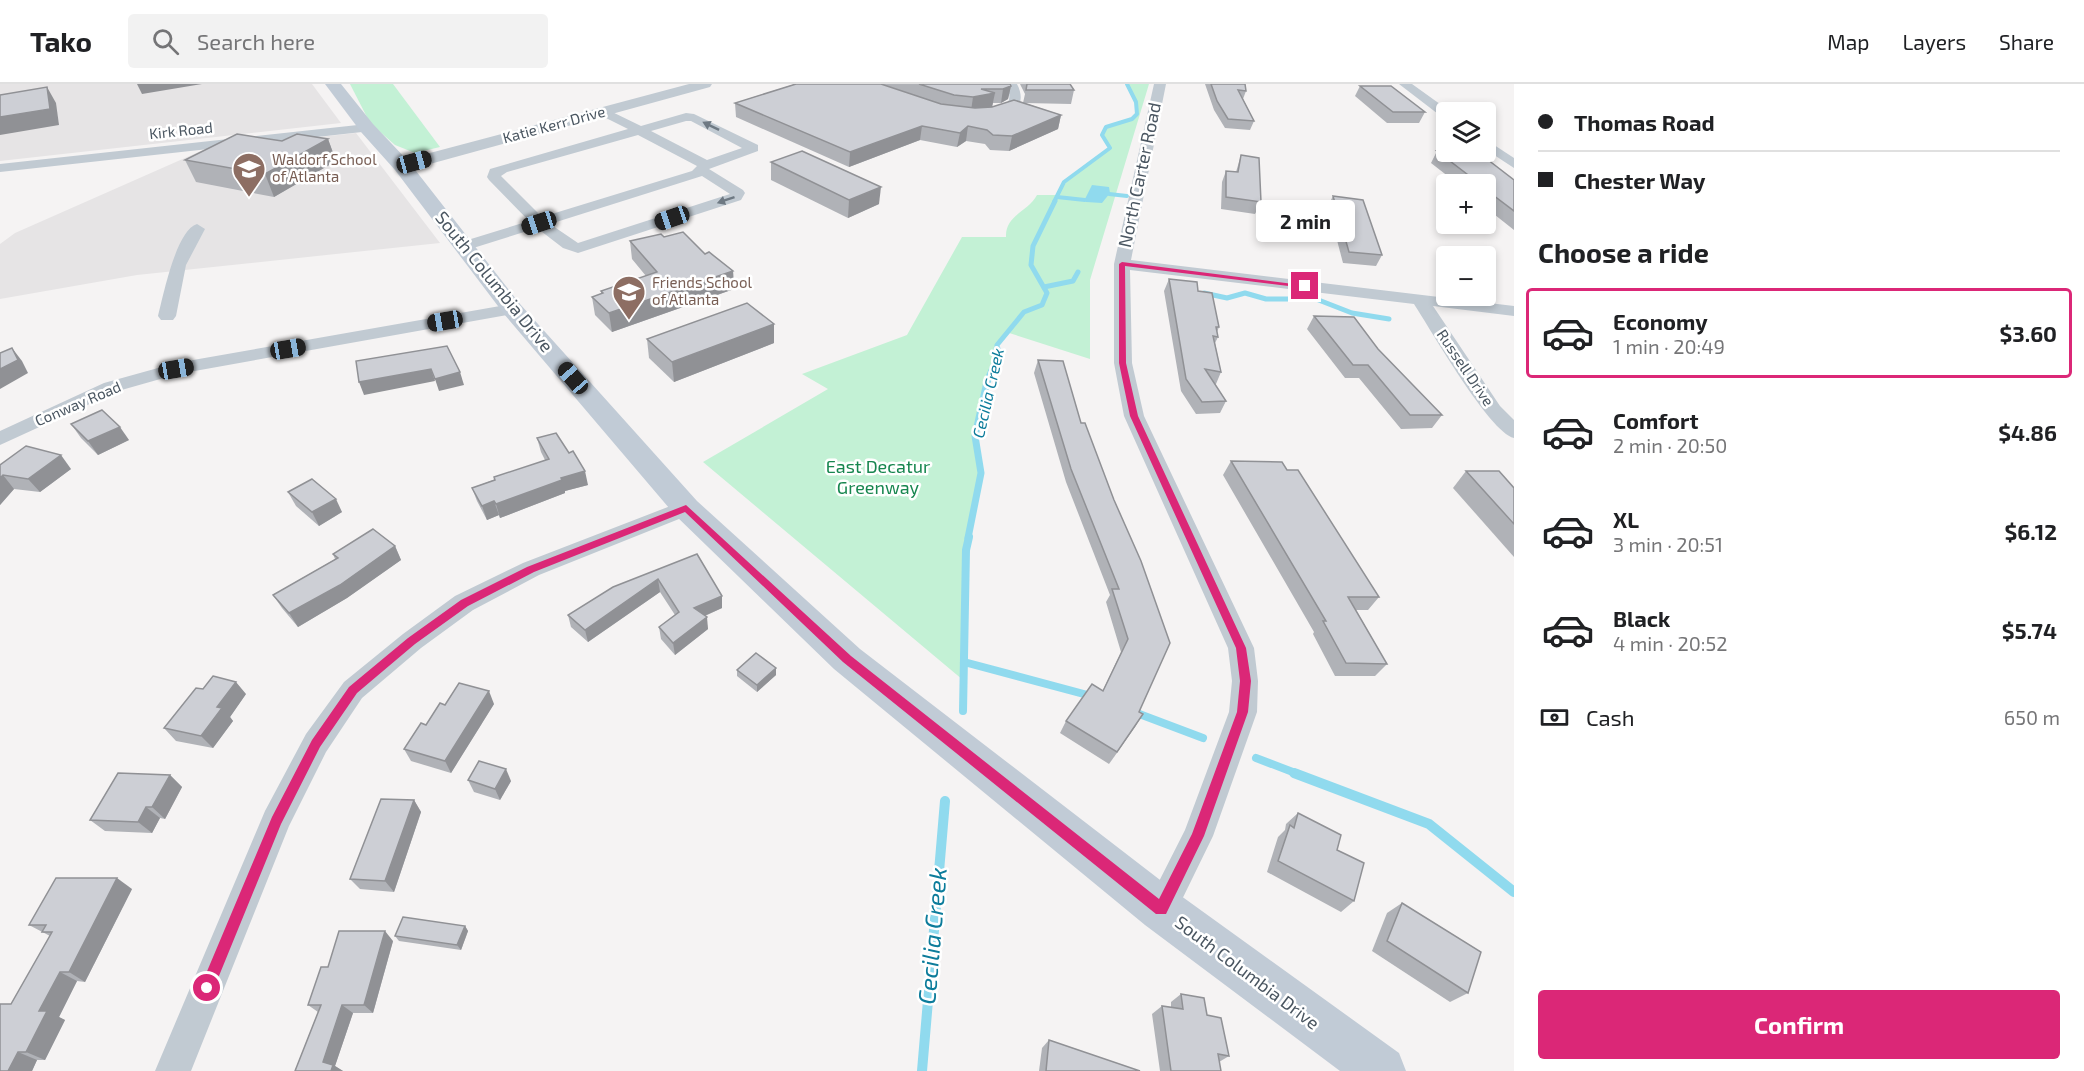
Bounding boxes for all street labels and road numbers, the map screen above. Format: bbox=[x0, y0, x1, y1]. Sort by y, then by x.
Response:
street label: North Carter Road bbox=[1113, 100, 1165, 249]
street label: Katie Kerr Drive bbox=[501, 102, 607, 146]
street label: Kirk Road bbox=[148, 118, 214, 142]
street label: South Columbia Drive bbox=[431, 206, 558, 356]
street label: Russell Drive bbox=[1434, 326, 1498, 409]
street label: Conway Road bbox=[32, 377, 123, 429]
street label: South Columbia Drive bbox=[1171, 911, 1324, 1034]

